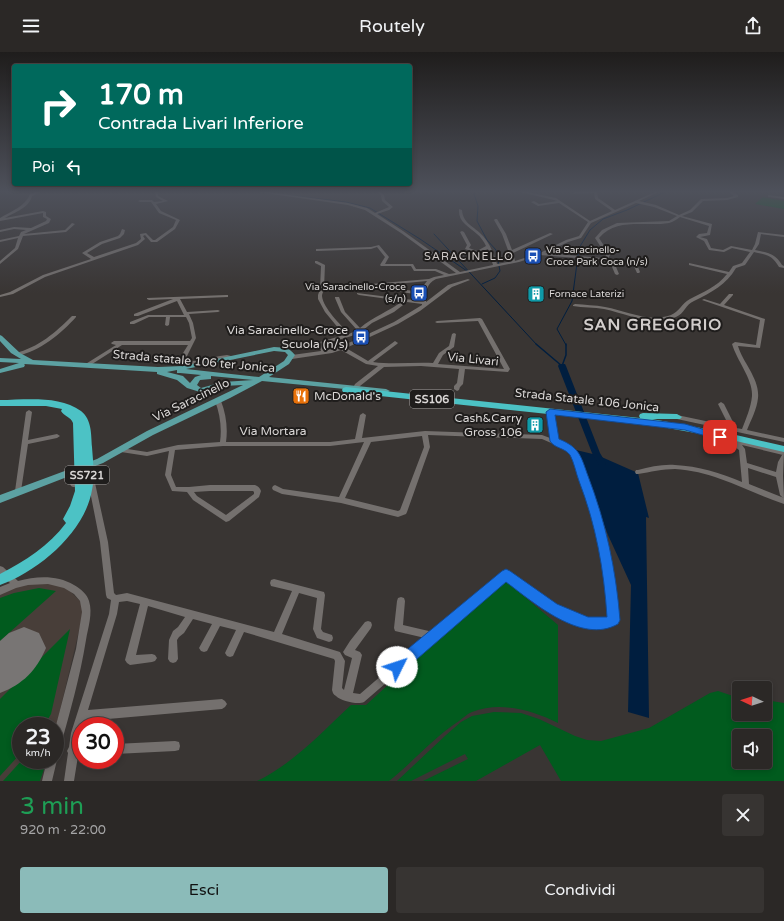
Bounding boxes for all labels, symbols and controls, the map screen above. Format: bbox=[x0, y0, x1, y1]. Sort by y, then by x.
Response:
icon: menu bbox=[20, 15, 42, 37]
text: Routely bbox=[359, 15, 425, 37]
icon: share bbox=[742, 15, 764, 37]
text: 170 m bbox=[98, 78, 184, 112]
icon: right bbox=[32, 80, 84, 132]
text: Contrada Livari Inferiore bbox=[98, 112, 304, 134]
icon: left bbox=[63, 156, 85, 178]
text: Poi bbox=[32, 158, 55, 176]
place label: Via Saracinello- Croce Park Coca (n/s) bbox=[546, 244, 648, 268]
bus stop icon: Via Saracinello- Croce Park Coca (n/s) bbox=[523, 246, 543, 266]
district label: SARACINELLO bbox=[424, 250, 514, 263]
place label: Via Saracinello-Croce (s/n) bbox=[305, 281, 406, 305]
bus stop icon: Via Saracinello-Croce (s/n) bbox=[409, 283, 429, 303]
building icon: Fornace Laterizi bbox=[526, 284, 546, 304]
place label: Fornace Laterizi bbox=[549, 288, 624, 300]
district label: SAN GREGORIO bbox=[584, 315, 722, 335]
place label: Via Saracinello-Croce Scuola (n/s) bbox=[227, 323, 348, 351]
bus stop icon: Via Saracinello-Croce Scuola (n/s) bbox=[351, 327, 371, 347]
street label: Strada statale 106 ter Jonica bbox=[112, 347, 276, 375]
street label: Via Livari bbox=[447, 349, 499, 369]
street label: Via Saracinello bbox=[150, 375, 232, 425]
street label: Strada Statale 106 Jonica bbox=[514, 385, 660, 415]
restaurant icon: McDonald's bbox=[291, 386, 311, 406]
place label: McDonald's bbox=[314, 389, 381, 403]
road number: SS106 bbox=[410, 390, 454, 408]
place label: Cash&Carry Gross 106 bbox=[454, 411, 523, 439]
building icon: Cash&Carry Gross 106 bbox=[525, 415, 545, 435]
pin bbox=[703, 420, 737, 454]
street label: Via Mortara bbox=[239, 424, 307, 438]
icon: arrive bbox=[709, 426, 731, 448]
road number: SS721 bbox=[65, 466, 109, 484]
position arrow bbox=[376, 646, 418, 688]
north arrow bbox=[732, 681, 772, 721]
map controls bbox=[732, 681, 772, 769]
speed limit sign: 30 bbox=[72, 717, 124, 769]
text: 23 bbox=[25, 726, 51, 750]
button: sound bbox=[732, 729, 772, 769]
text: km/h bbox=[25, 747, 51, 759]
text: 3 min bbox=[20, 792, 84, 821]
button: close bbox=[722, 794, 764, 836]
text: 920 m · 22:00 bbox=[20, 822, 106, 838]
button: Esci bbox=[20, 867, 388, 913]
button: Condividi bbox=[396, 867, 764, 913]

